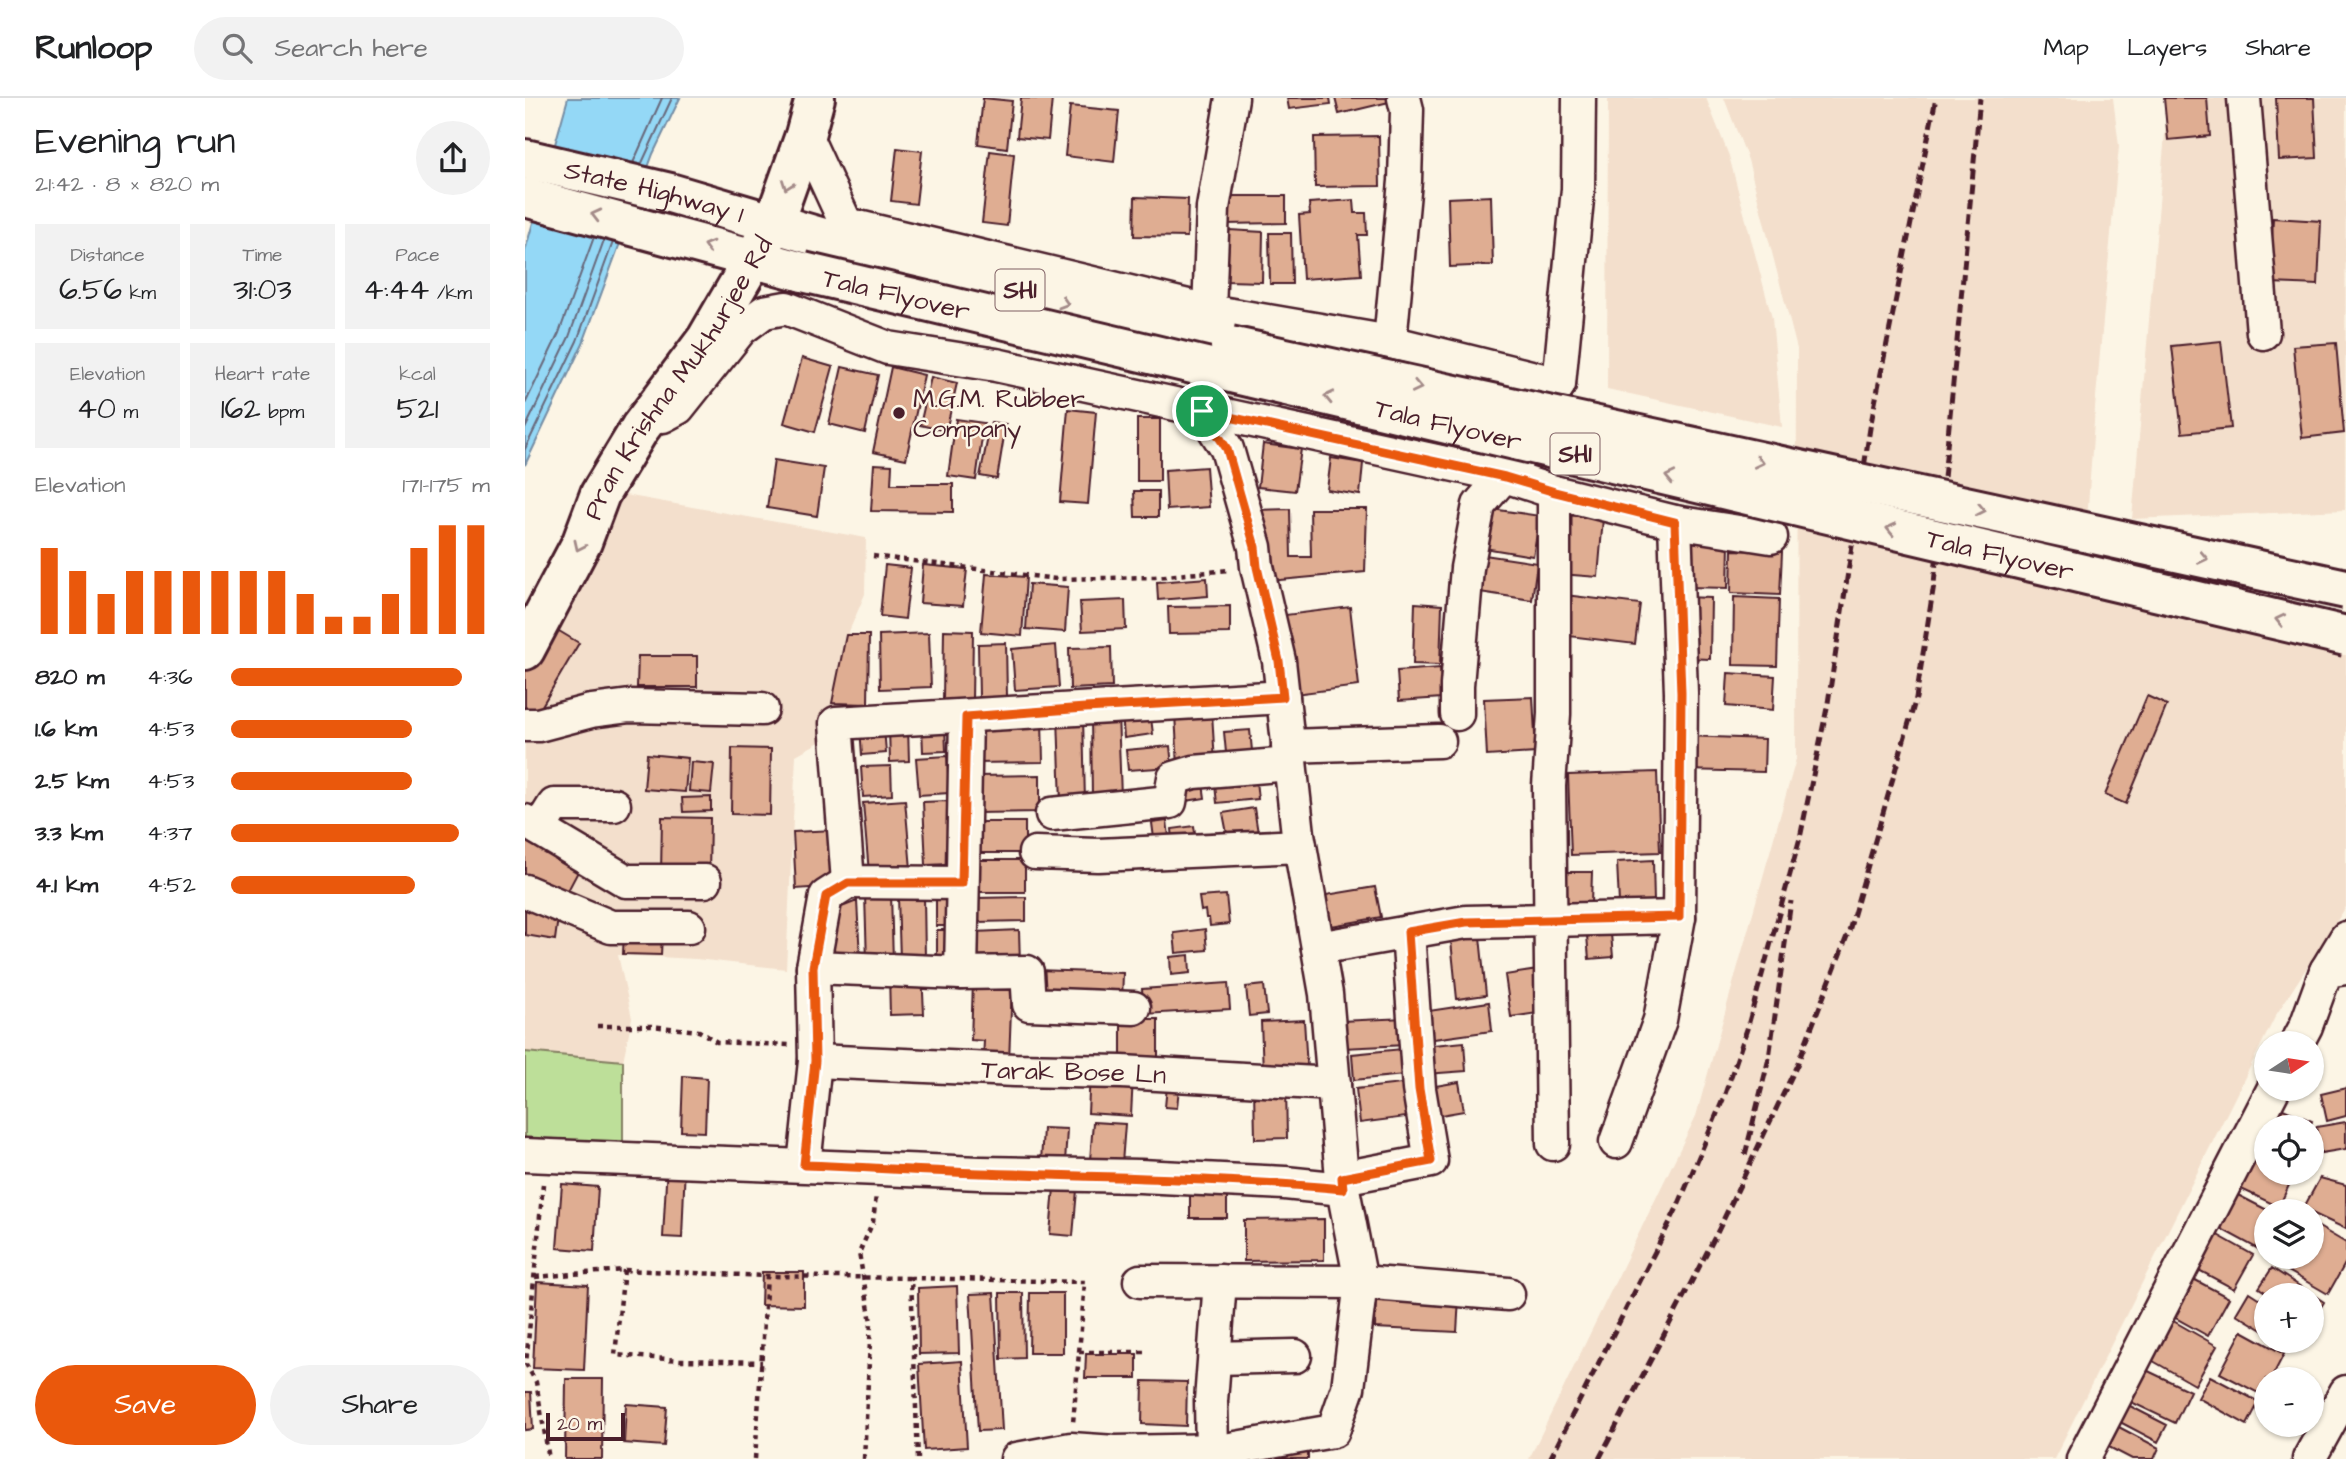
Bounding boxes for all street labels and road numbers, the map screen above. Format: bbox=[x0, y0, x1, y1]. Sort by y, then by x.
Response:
street label: State Highway 1 bbox=[561, 152, 748, 233]
street label: Pran Krishna Mukhurjee Rd bbox=[575, 230, 782, 525]
street label: Tala Flyover bbox=[819, 260, 973, 330]
road number: SH1 bbox=[995, 270, 1045, 310]
street label: Tala Flyover bbox=[1371, 390, 1525, 460]
road number: SH1 bbox=[1551, 433, 1599, 474]
street label: Tala Flyover bbox=[1923, 521, 2077, 590]
street label: Tarak Bose Ln bbox=[980, 1051, 1167, 1093]

